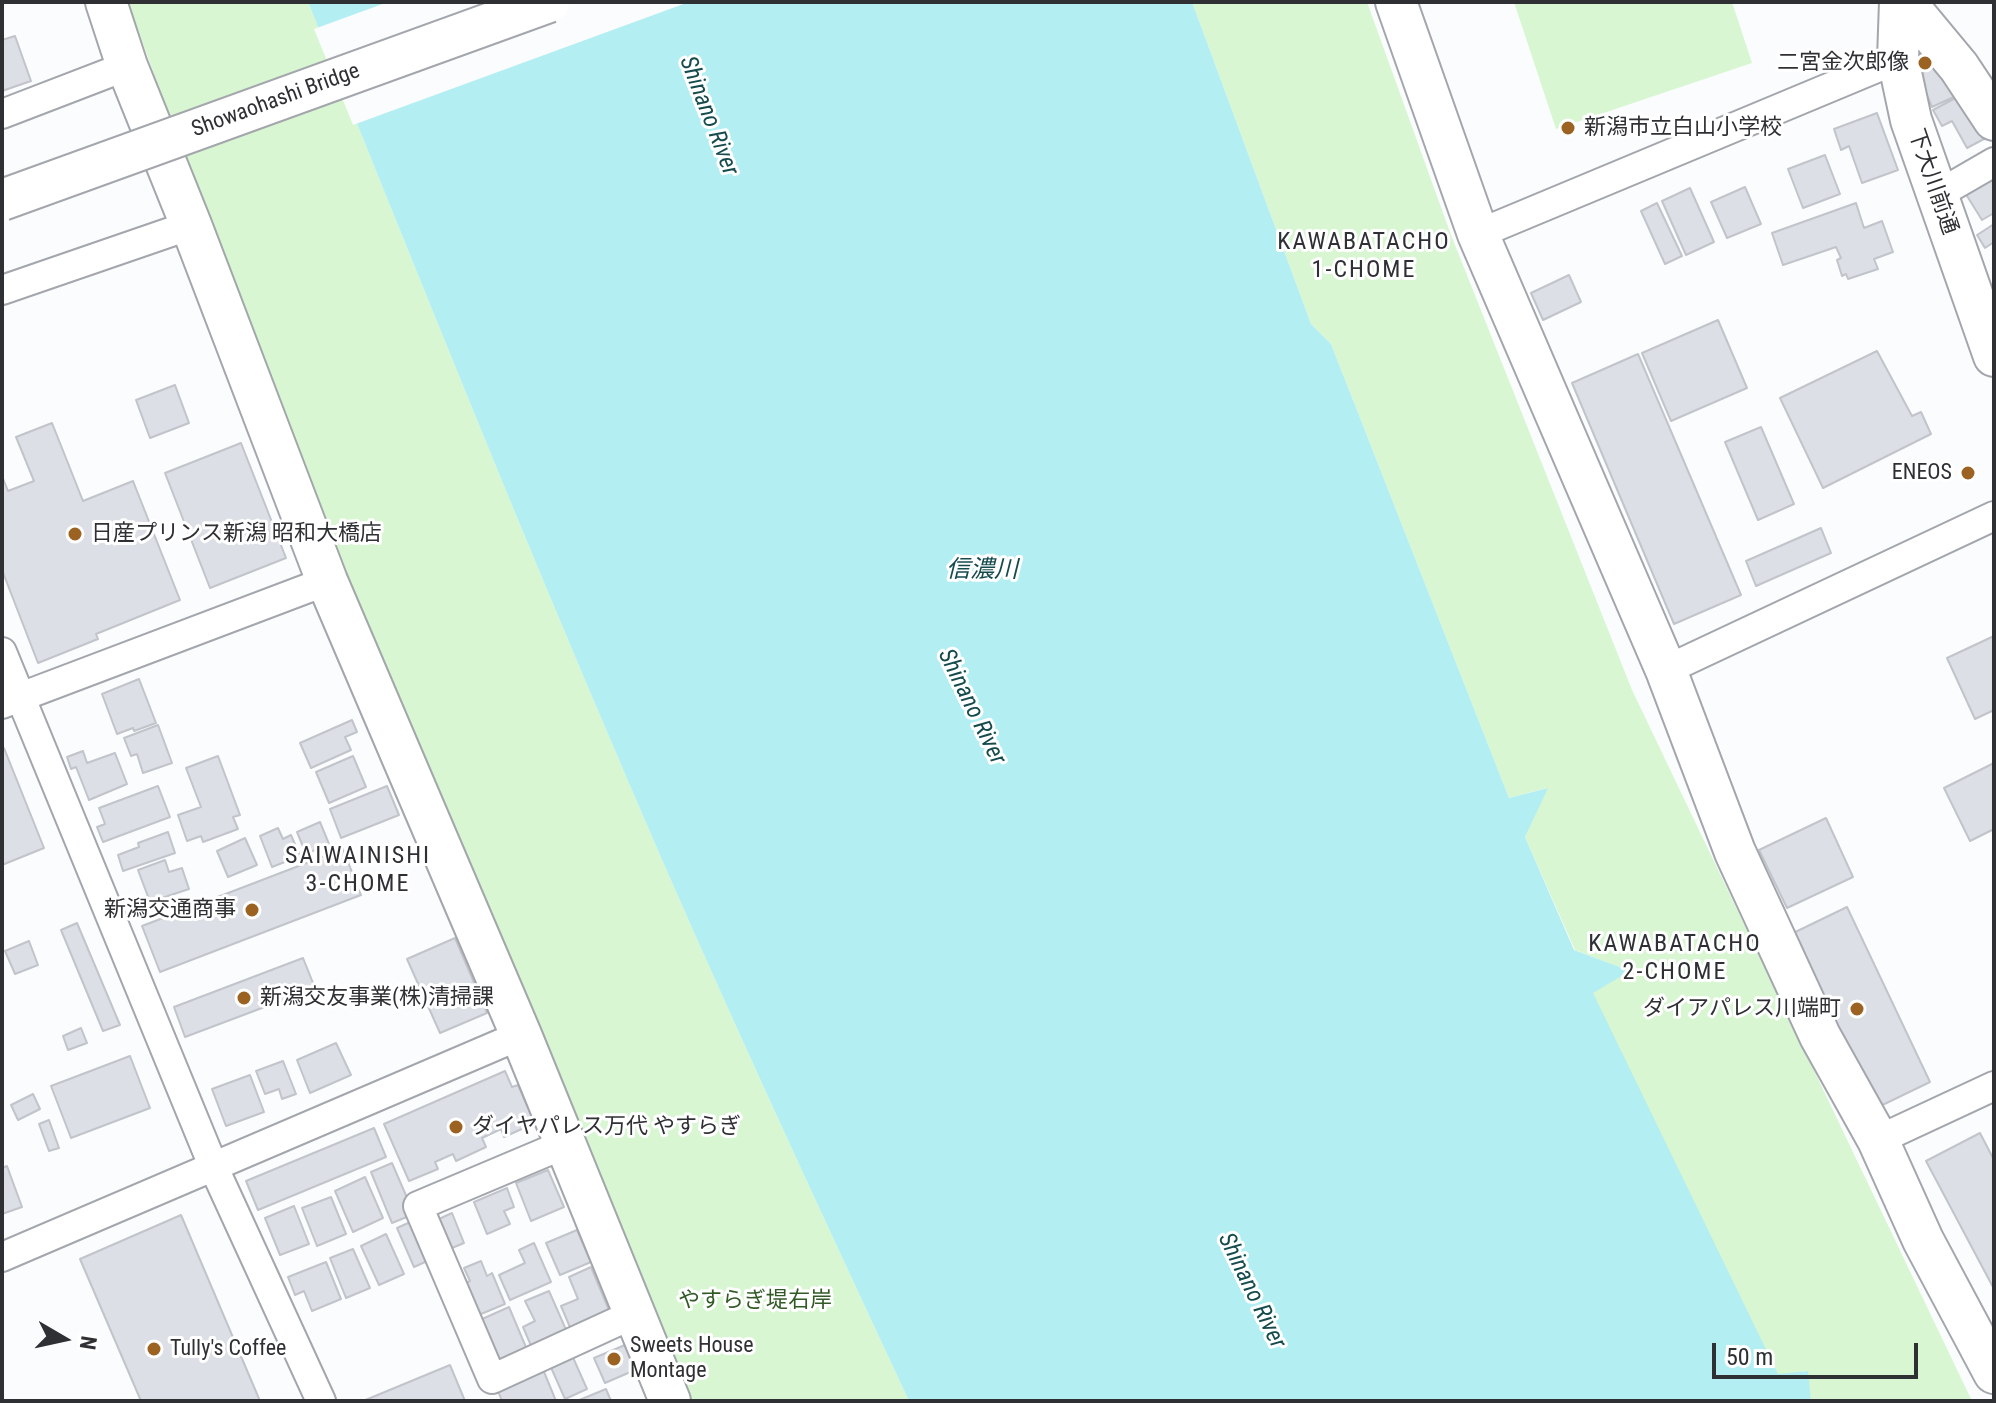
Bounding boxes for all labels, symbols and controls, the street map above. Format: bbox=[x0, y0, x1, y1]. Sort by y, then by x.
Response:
place label: 二宮金次郎像 bbox=[1777, 50, 1909, 76]
water label: Shinano River bbox=[672, 52, 744, 180]
marker: 二宮金次郎像 bbox=[1916, 54, 1934, 72]
street label: Showaohashi Bridge bbox=[188, 58, 364, 144]
place label: 新潟市立白山小学校 bbox=[1584, 115, 1782, 141]
marker: 新潟市立白山小学校 bbox=[1559, 119, 1577, 137]
street label: 下大川前通 bbox=[1902, 126, 1962, 238]
district label: KAWABATACHO 1-CHOME bbox=[1277, 229, 1451, 285]
place label: ENEOS bbox=[1892, 460, 1952, 486]
marker: ENEOS bbox=[1959, 464, 1977, 482]
place label: 日産プリンス新潟 昭和大橋店 bbox=[91, 521, 382, 547]
marker: 日産プリンス新潟 昭和大橋店 bbox=[66, 525, 84, 543]
water label: 信濃川 bbox=[946, 557, 1018, 585]
water label: Shinano River bbox=[931, 645, 1011, 769]
district label: SAIWAINISHI 3-CHOME bbox=[285, 843, 431, 899]
place label: 新潟交通商事 bbox=[104, 897, 236, 923]
marker: 新潟交通商事 bbox=[243, 901, 261, 919]
district label: KAWABATACHO 2-CHOME bbox=[1588, 931, 1762, 987]
place label: 新潟交友事業(株)清掃課 bbox=[260, 985, 494, 1011]
marker: 新潟交友事業(株)清掃課 bbox=[235, 989, 253, 1007]
place label: ダイアパレス川端町 bbox=[1643, 996, 1841, 1022]
marker: ダイアパレス川端町 bbox=[1848, 1000, 1866, 1018]
place label: ダイヤパレス万代 やすらぎ bbox=[472, 1114, 741, 1140]
marker: ダイヤパレス万代 やすらぎ bbox=[447, 1118, 465, 1136]
water label: Shinano River bbox=[1211, 1229, 1291, 1353]
park label: やすらぎ堤右岸 bbox=[678, 1288, 832, 1314]
north arrow bbox=[24, 1299, 104, 1379]
scale bar bbox=[1716, 1327, 1922, 1377]
place label: Sweets House Montage bbox=[630, 1333, 754, 1384]
text: N bbox=[75, 1334, 102, 1351]
place label: Tully's Coffee bbox=[170, 1336, 286, 1362]
marker: Tully's Coffee bbox=[145, 1340, 163, 1358]
text: 50 m bbox=[1726, 1343, 1773, 1371]
marker: Sweets House Montage bbox=[605, 1350, 623, 1368]

